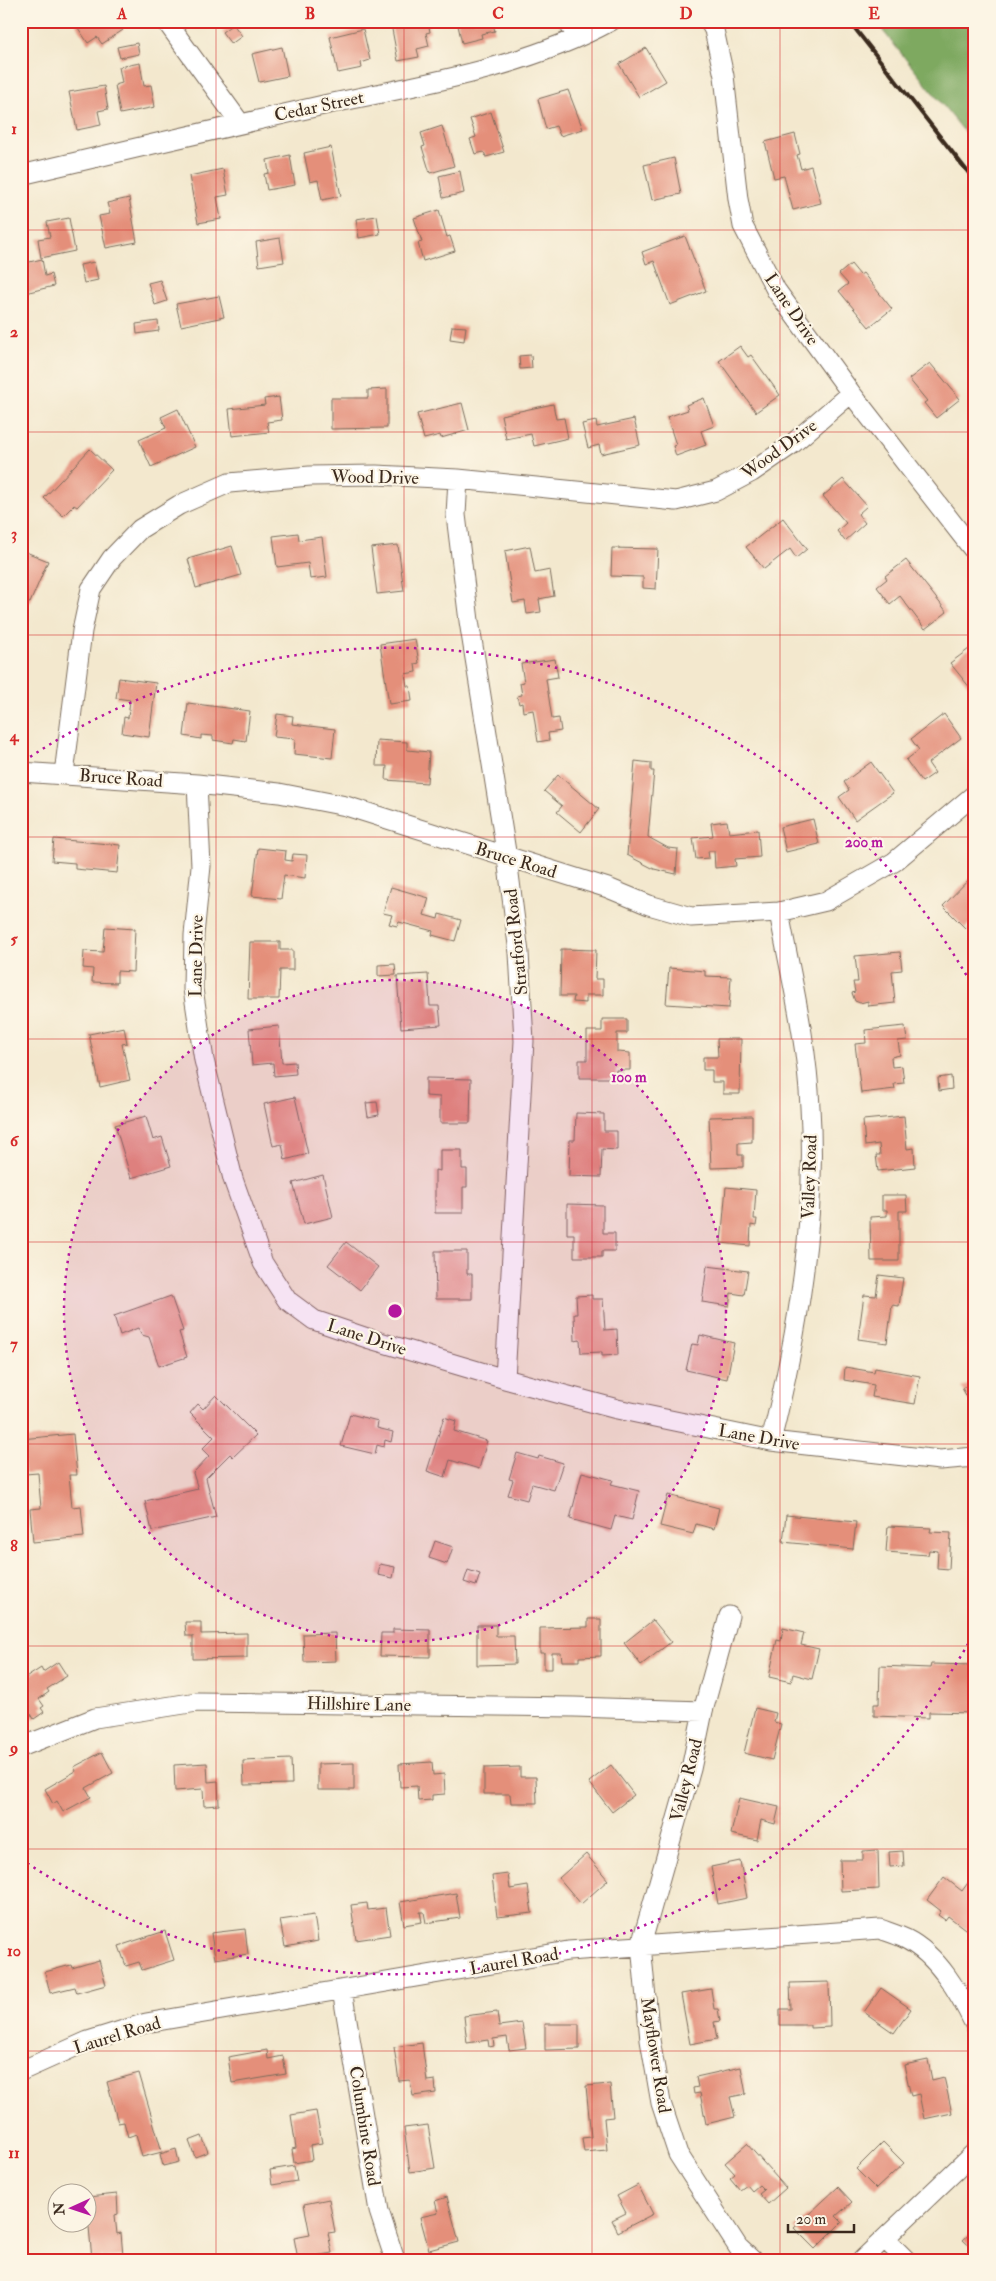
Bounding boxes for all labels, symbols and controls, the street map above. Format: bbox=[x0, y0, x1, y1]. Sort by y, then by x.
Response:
text: A bbox=[116, 4, 128, 24]
text: B bbox=[305, 4, 315, 24]
text: C bbox=[492, 4, 504, 24]
text: D bbox=[679, 4, 693, 24]
text: E bbox=[868, 4, 880, 24]
street label: Cedar Street bbox=[272, 86, 366, 127]
text: 1 bbox=[11, 119, 17, 139]
street label: Lane Drive bbox=[759, 269, 824, 350]
text: 2 bbox=[10, 322, 18, 342]
street label: Wood Drive bbox=[736, 414, 822, 485]
street label: Wood Drive bbox=[330, 465, 420, 490]
text: 3 bbox=[11, 524, 17, 544]
text: 4 bbox=[9, 726, 20, 746]
street label: Bruce Road bbox=[78, 764, 164, 793]
text: 200 m bbox=[845, 833, 883, 852]
street label: Bruce Road bbox=[472, 837, 559, 884]
street label: Stratford Road bbox=[499, 887, 534, 996]
street label: Lane Drive bbox=[184, 914, 209, 997]
text: 5 bbox=[10, 929, 18, 949]
text: 100 m bbox=[611, 1068, 647, 1087]
text: 6 bbox=[10, 1131, 20, 1151]
street label: Valley Road bbox=[797, 1134, 822, 1220]
centre of rings bbox=[386, 1302, 404, 1320]
street label: Lane Drive bbox=[324, 1314, 410, 1361]
text: 7 bbox=[10, 1334, 18, 1354]
street label: Lane Drive bbox=[716, 1419, 802, 1456]
text: 8 bbox=[10, 1536, 18, 1556]
street label: Hillshire Lane bbox=[307, 1692, 412, 1717]
street label: Valley Road bbox=[665, 1736, 708, 1824]
text: 9 bbox=[8, 1738, 18, 1758]
text: 10 bbox=[7, 1941, 21, 1961]
street label: Laurel Road bbox=[468, 1942, 561, 1981]
street label: Mayflower Road bbox=[635, 1996, 676, 2115]
street label: Laurel Road bbox=[71, 2011, 164, 2060]
street label: Columbine Road bbox=[344, 2064, 385, 2188]
text: 11 bbox=[8, 2143, 20, 2163]
north arrow bbox=[48, 2184, 98, 2234]
text: N bbox=[51, 2201, 68, 2216]
scale bar bbox=[788, 2201, 855, 2233]
text: 20 m bbox=[796, 2210, 826, 2229]

